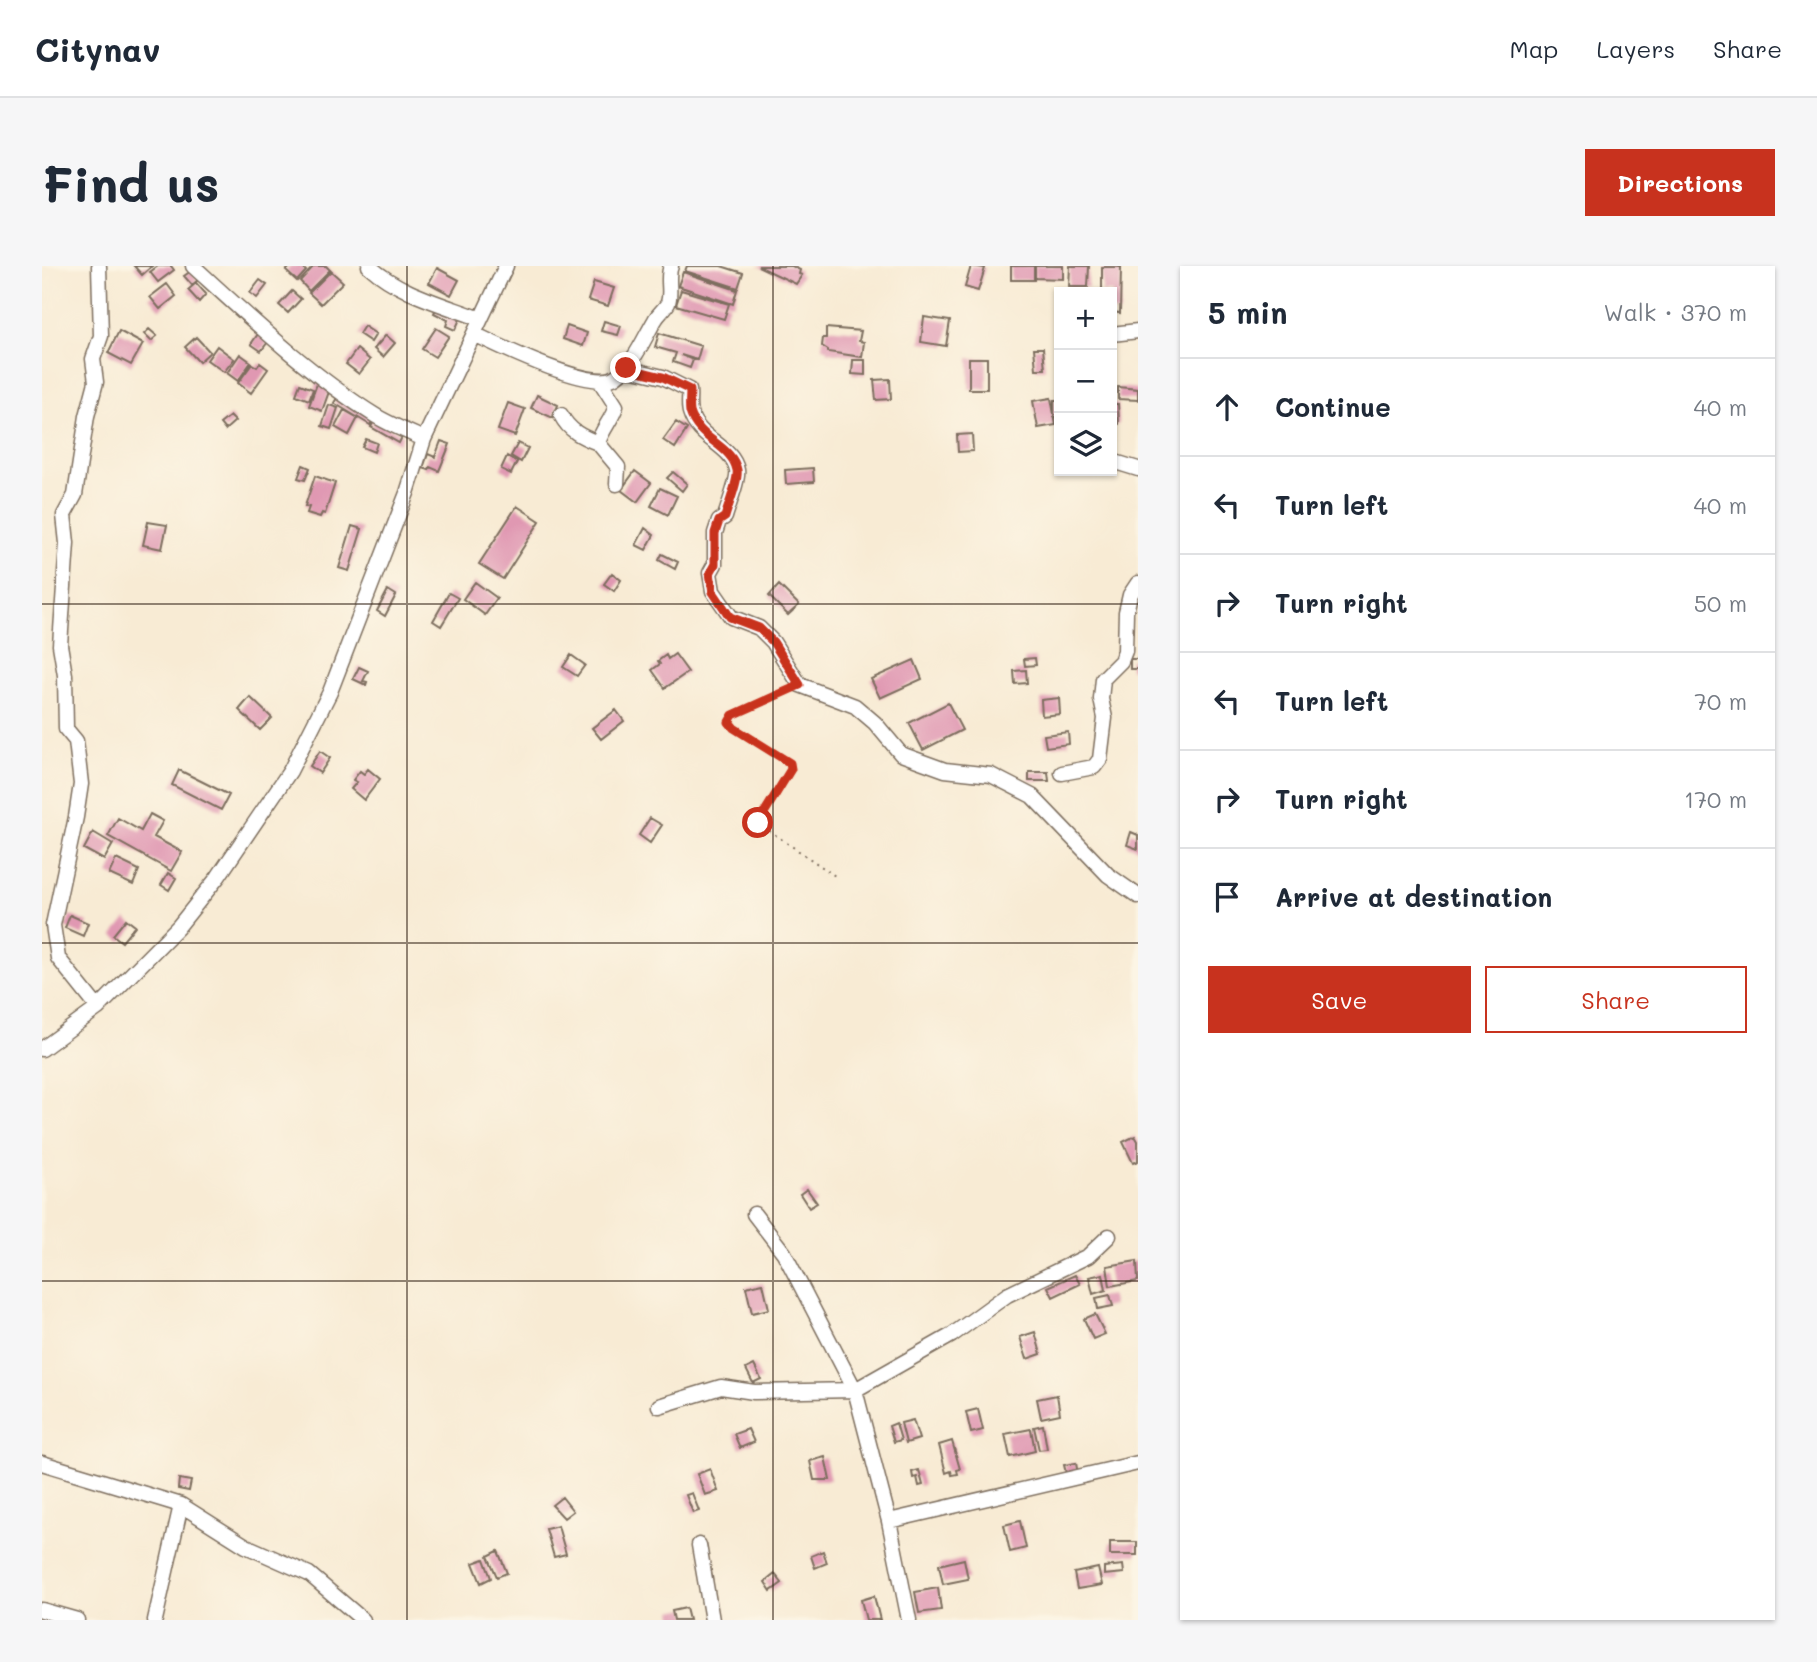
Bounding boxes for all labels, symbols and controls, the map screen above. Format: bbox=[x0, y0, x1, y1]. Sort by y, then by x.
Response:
text: Citynav bbox=[35, 27, 160, 70]
text: Map bbox=[1510, 33, 1558, 64]
text: Layers bbox=[1596, 33, 1675, 64]
text: Share bbox=[1713, 33, 1782, 64]
button: Directions bbox=[1585, 149, 1775, 216]
text: Find us bbox=[42, 151, 220, 214]
map controls bbox=[1054, 287, 1117, 476]
button: + bbox=[1054, 287, 1117, 350]
text: 5 min bbox=[1208, 292, 1288, 332]
text: Walk · 370 m bbox=[1604, 297, 1747, 327]
button: − bbox=[1054, 350, 1117, 413]
route end bbox=[610, 352, 641, 383]
icon: ahead bbox=[1208, 388, 1246, 426]
text: Continue bbox=[1275, 390, 1391, 424]
text: 40 m bbox=[1694, 392, 1747, 422]
button: layers bbox=[1054, 413, 1117, 476]
icon: left bbox=[1208, 486, 1246, 524]
text: Turn left bbox=[1275, 488, 1388, 522]
text: 40 m bbox=[1694, 490, 1747, 520]
icon: right bbox=[1208, 584, 1246, 622]
text: Turn right bbox=[1275, 586, 1408, 620]
text: 50 m bbox=[1694, 588, 1747, 618]
icon: left bbox=[1208, 682, 1246, 720]
text: Turn left bbox=[1275, 684, 1388, 718]
text: 70 m bbox=[1694, 686, 1747, 716]
icon: right bbox=[1208, 780, 1246, 818]
text: Turn right bbox=[1275, 782, 1408, 816]
text: 170 m bbox=[1684, 784, 1747, 814]
route start bbox=[742, 807, 773, 838]
icon: arrive bbox=[1208, 878, 1246, 916]
text: Arrive at destination bbox=[1275, 880, 1552, 914]
button: Save bbox=[1208, 966, 1471, 1033]
button: Share bbox=[1485, 966, 1747, 1033]

